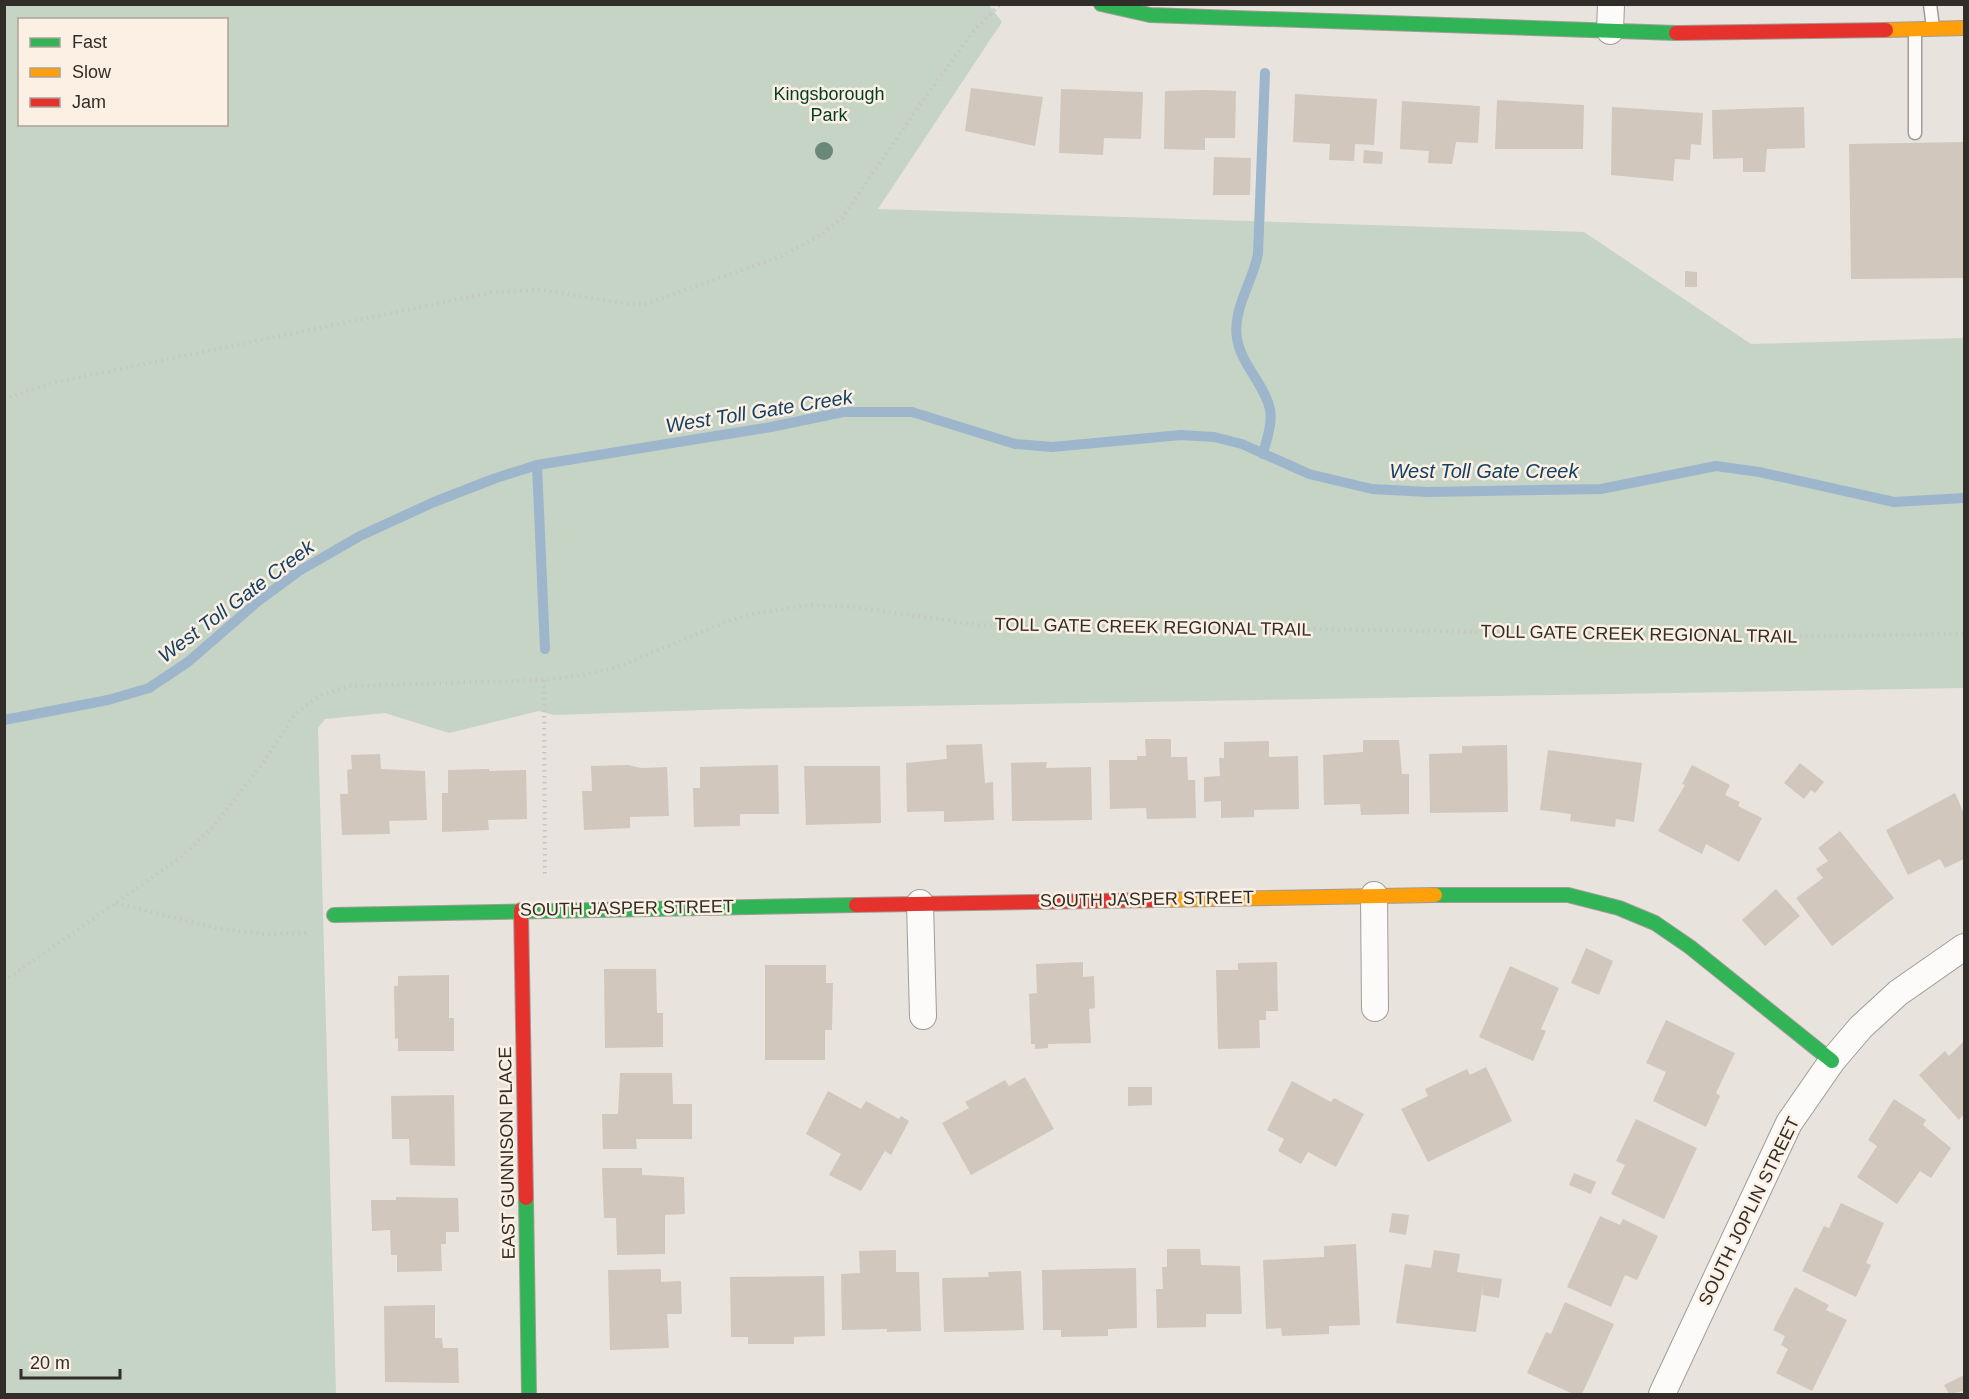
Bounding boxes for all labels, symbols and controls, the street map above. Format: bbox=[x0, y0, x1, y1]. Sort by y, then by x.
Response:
legend bbox=[18, 18, 228, 126]
text: Fast bbox=[72, 32, 107, 52]
text: Slow bbox=[72, 62, 112, 82]
park label: Kingsborough Park bbox=[773, 84, 885, 125]
text: Jam bbox=[72, 92, 106, 112]
water label: West Toll Gate Creek bbox=[664, 385, 855, 437]
water label: West Toll Gate Creek bbox=[1390, 460, 1579, 482]
water label: West Toll Gate Creek bbox=[154, 535, 319, 667]
street label: TOLL GATE CREEK REGIONAL TRAIL bbox=[994, 614, 1312, 640]
street label: TOLL GATE CREEK REGIONAL TRAIL bbox=[1480, 621, 1798, 647]
street label: SOUTH JASPER STREET bbox=[1040, 887, 1254, 911]
street label: SOUTH JASPER STREET bbox=[520, 896, 734, 920]
street label: EAST GUNNISON PLACE bbox=[495, 1046, 519, 1260]
street label: SOUTH JOPLIN STREET bbox=[1695, 1114, 1803, 1308]
scale bar bbox=[21, 1342, 120, 1380]
text: 20 m bbox=[30, 1353, 70, 1373]

